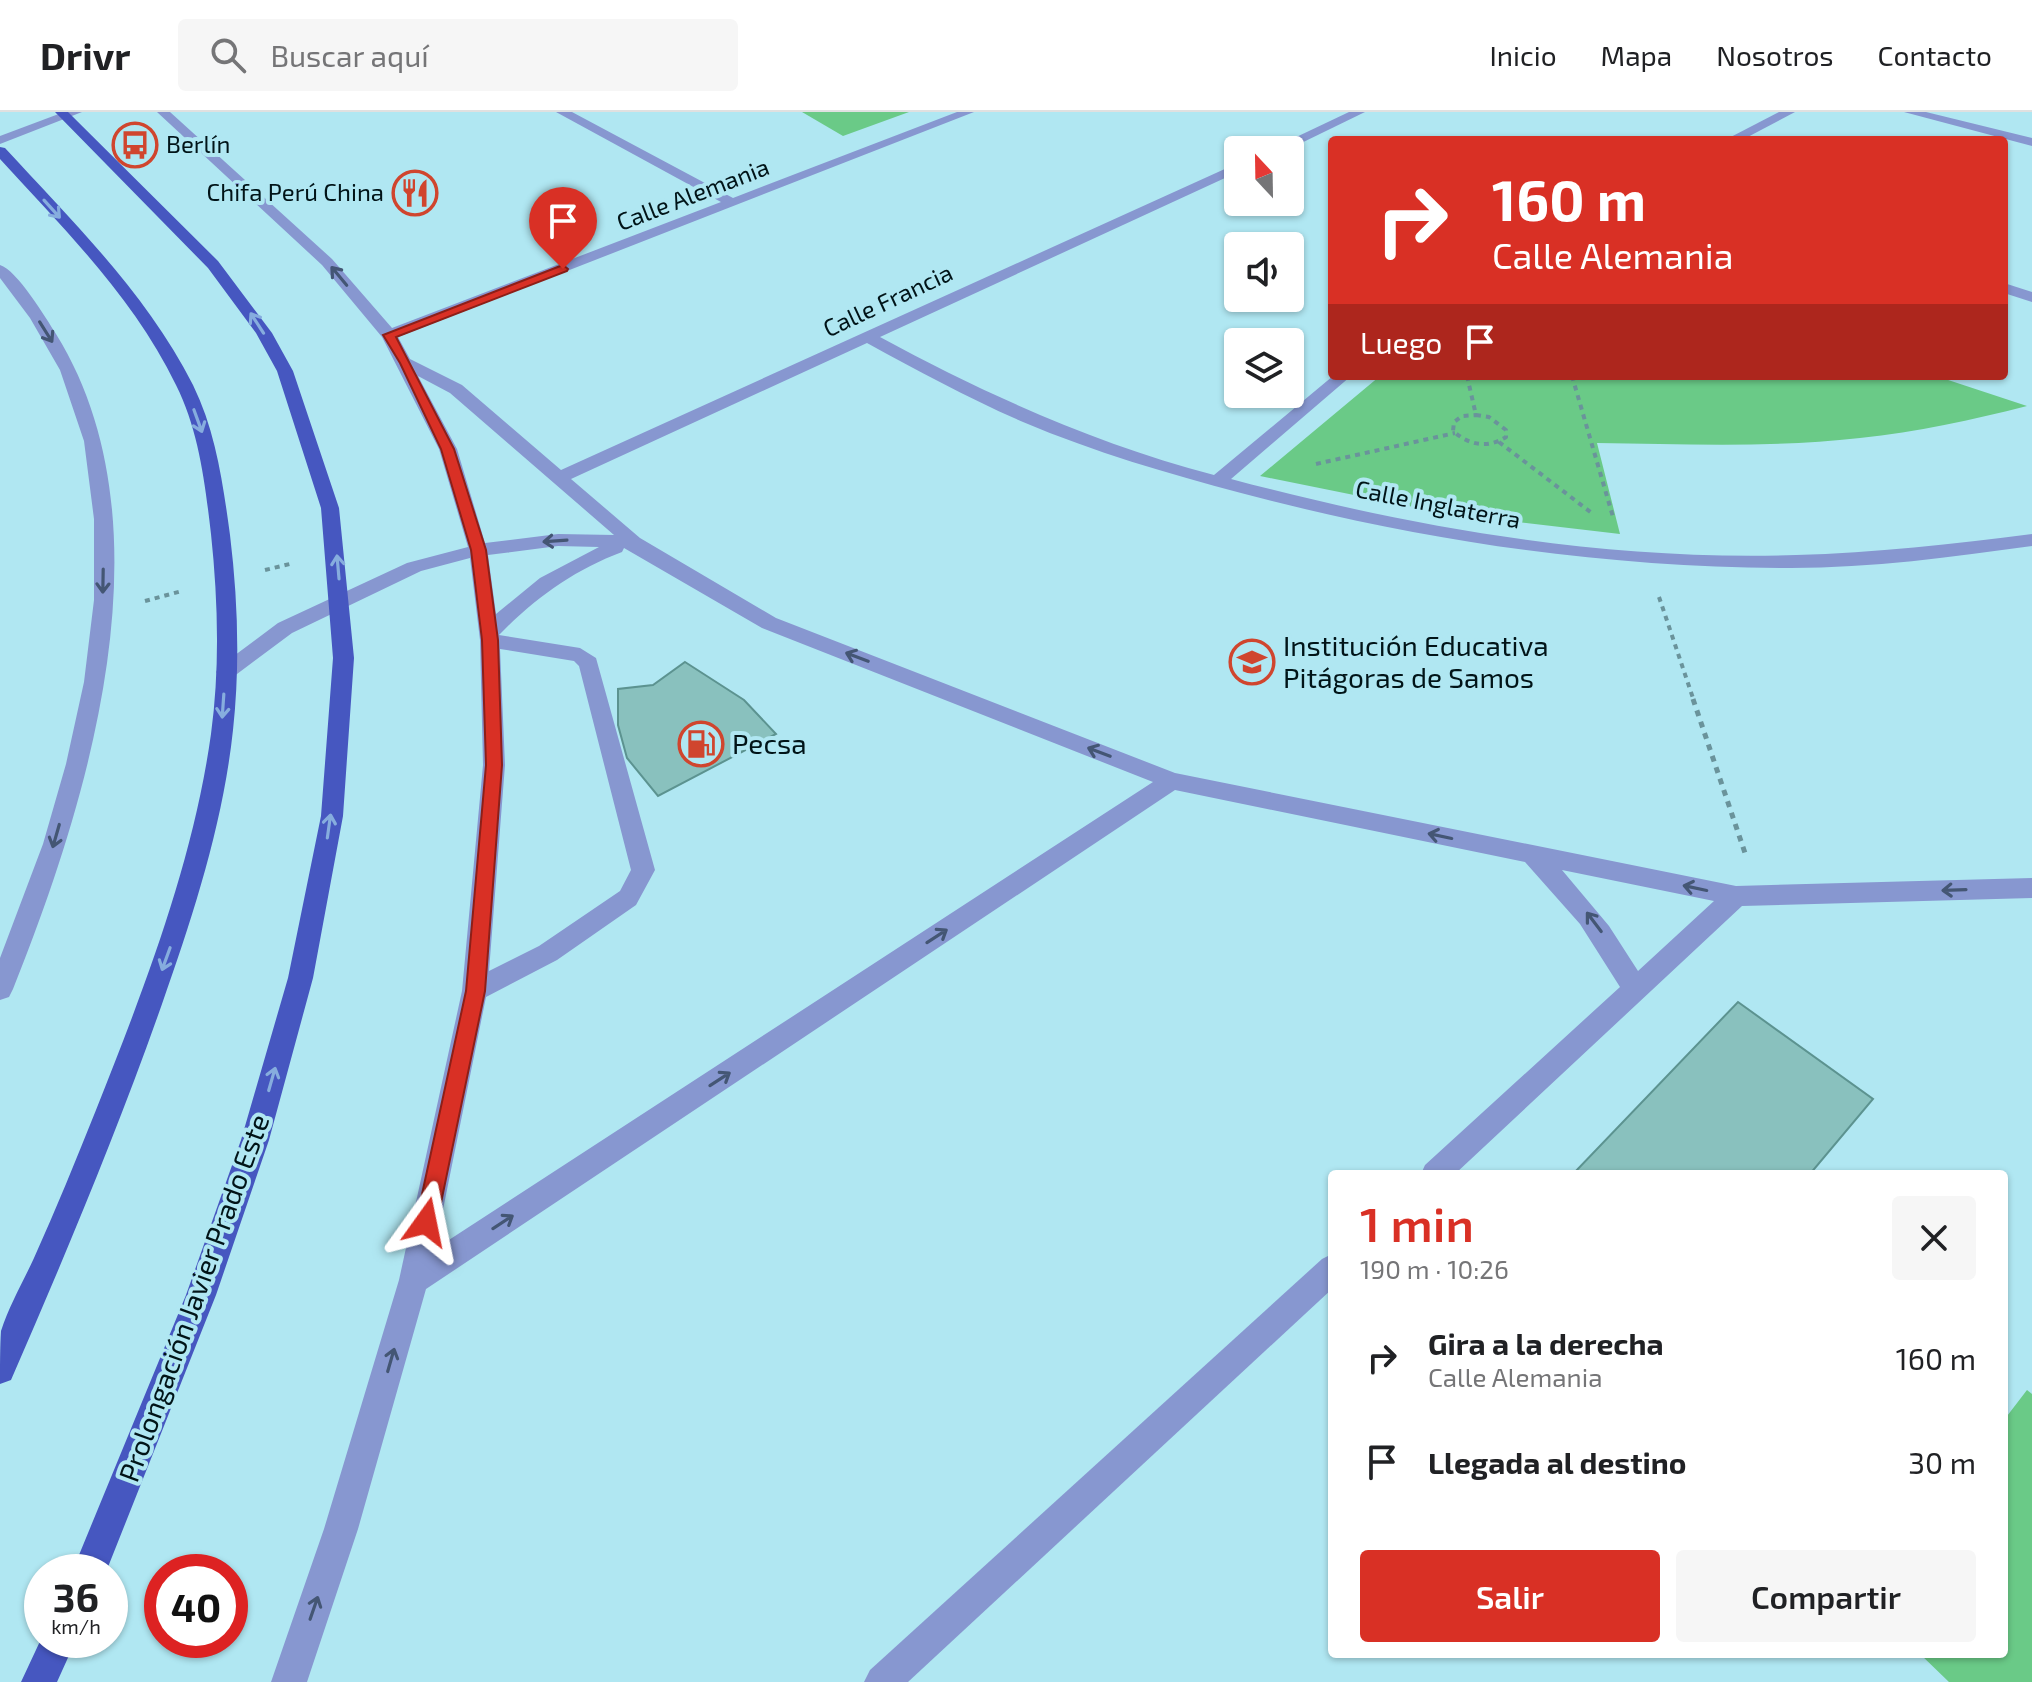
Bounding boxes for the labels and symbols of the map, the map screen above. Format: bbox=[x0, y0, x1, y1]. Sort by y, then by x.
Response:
bus stop icon: Berlín bbox=[111, 121, 159, 169]
place label: Berlín bbox=[166, 129, 230, 158]
north arrow bbox=[1224, 136, 1304, 216]
street label: Calle Alemania bbox=[612, 151, 773, 236]
restaurant icon: Chifa Perú China bbox=[391, 169, 439, 217]
place label: Chifa Perú China bbox=[207, 177, 384, 206]
pin bbox=[529, 187, 597, 269]
one-way arrow bbox=[43, 198, 61, 218]
street label: Calle Francia bbox=[818, 257, 957, 342]
one-way arrow bbox=[330, 266, 348, 286]
one-way arrow bbox=[248, 312, 265, 334]
one-way arrow bbox=[38, 320, 54, 343]
one-way arrow bbox=[192, 408, 206, 433]
street label: Calle Inglaterra bbox=[1353, 473, 1523, 534]
one-way arrow bbox=[542, 534, 569, 549]
one-way arrow bbox=[330, 554, 345, 581]
one-way arrow bbox=[95, 567, 111, 594]
place label: Institución Educativa Pitágoras de Samos bbox=[1283, 628, 1549, 694]
school or university icon: Institución Educativa Pitágoras de Samos bbox=[1228, 638, 1276, 686]
one-way arrow bbox=[845, 649, 870, 664]
one-way arrow bbox=[216, 692, 231, 719]
fuel station icon: Pecsa bbox=[677, 720, 725, 768]
place label: Pecsa bbox=[732, 726, 807, 760]
one-way arrow bbox=[1087, 744, 1112, 758]
one-way arrow bbox=[322, 813, 337, 840]
one-way arrow bbox=[48, 822, 63, 848]
one-way arrow bbox=[1428, 828, 1454, 843]
one-way arrow bbox=[1683, 880, 1708, 895]
one-way arrow bbox=[1941, 883, 1968, 898]
one-way arrow bbox=[1586, 912, 1603, 934]
one-way arrow bbox=[925, 927, 948, 943]
one-way arrow bbox=[158, 946, 172, 971]
one-way arrow bbox=[265, 1067, 280, 1093]
one-way arrow bbox=[708, 1071, 730, 1087]
street label: Prolongación Javier Prado Este bbox=[111, 1109, 275, 1486]
position arrow bbox=[384, 1180, 468, 1264]
one-way arrow bbox=[491, 1214, 513, 1230]
one-way arrow bbox=[384, 1347, 399, 1373]
speed limit sign: 40 bbox=[144, 1554, 248, 1658]
one-way arrow bbox=[308, 1596, 323, 1621]

